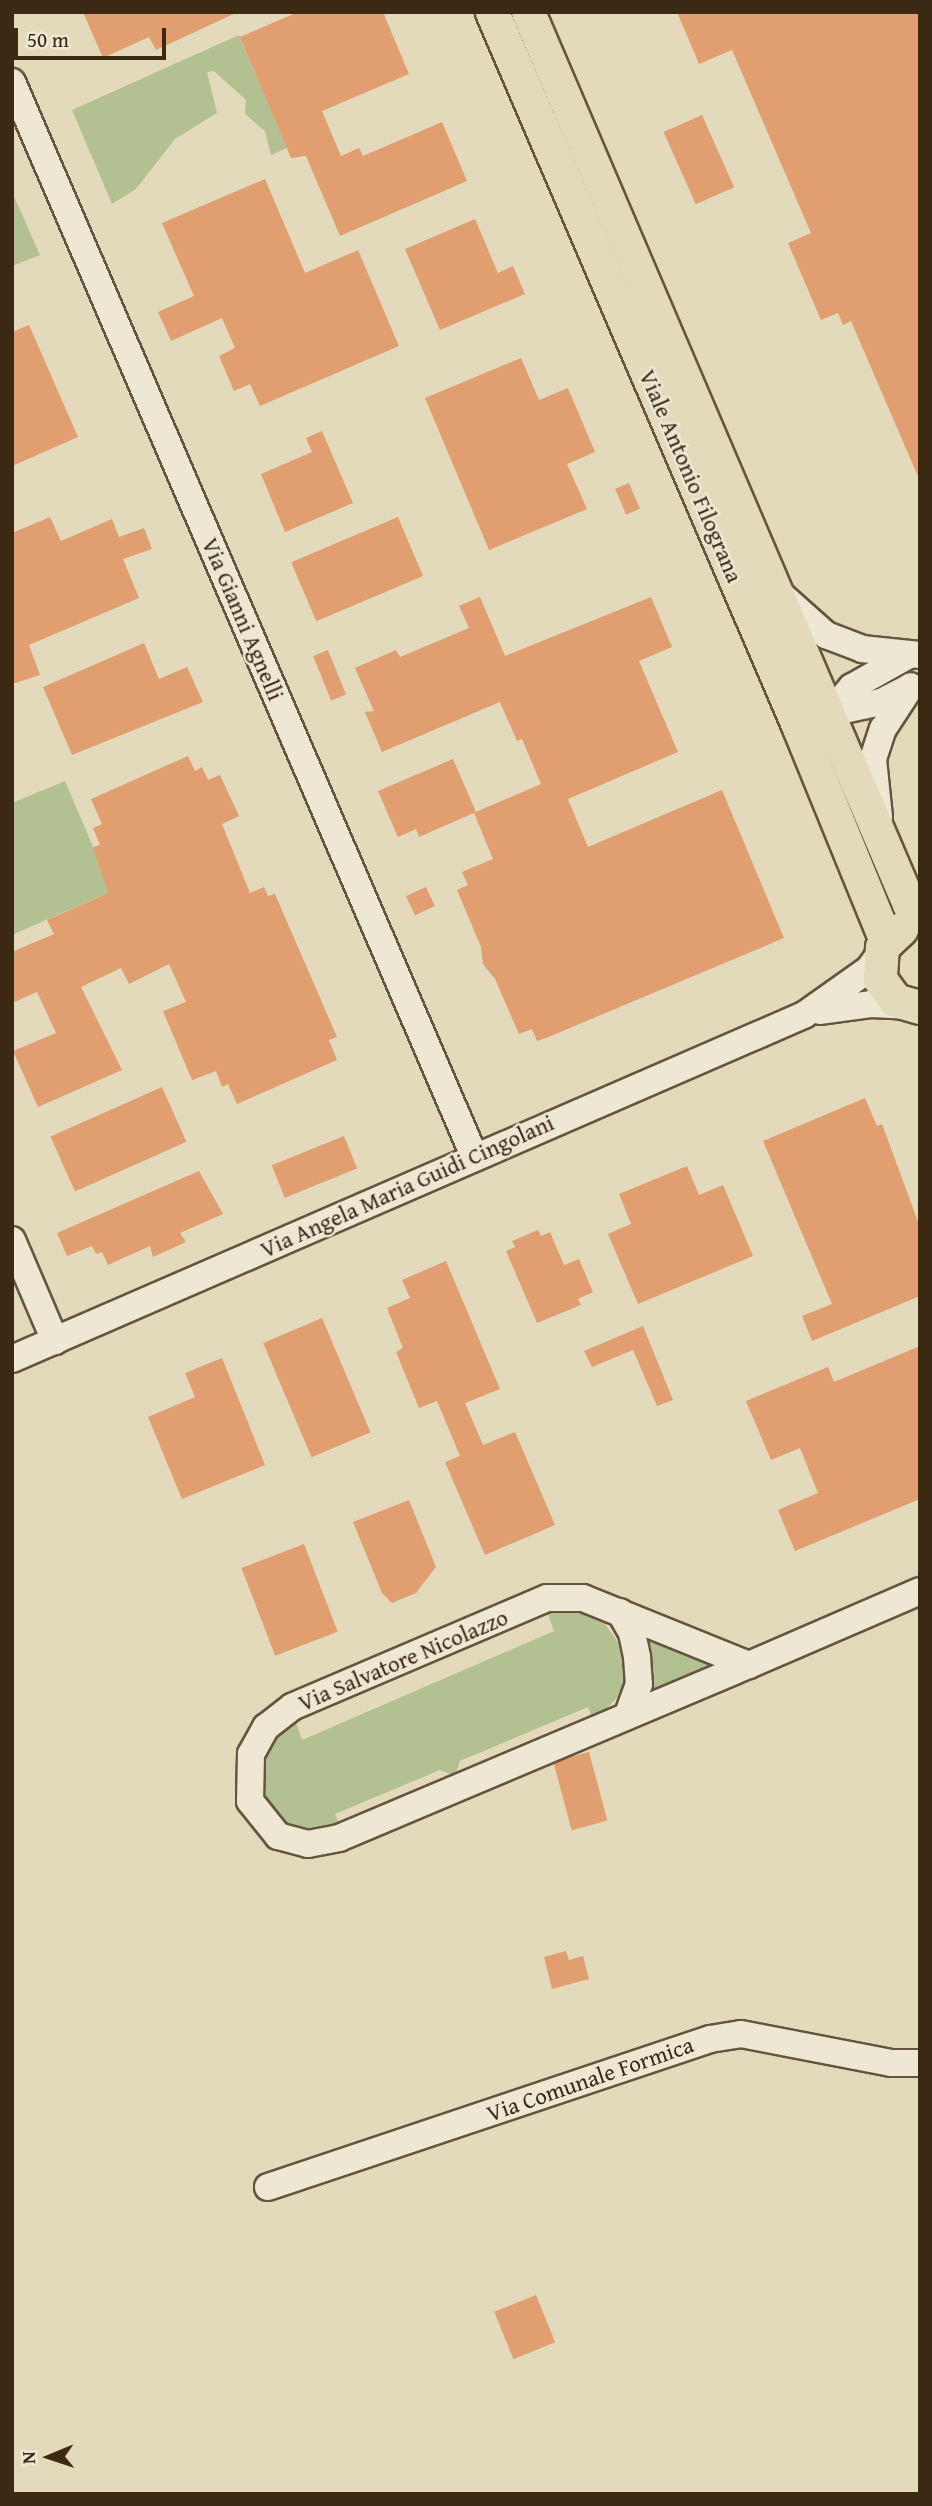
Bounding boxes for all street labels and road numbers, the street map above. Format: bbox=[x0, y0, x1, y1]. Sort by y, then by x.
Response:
street label: Viale Antonio Filograna bbox=[634, 365, 748, 587]
street label: Via Gianni Agnelli bbox=[196, 533, 290, 705]
street label: Via Angela Maria Guidi Cingolani bbox=[256, 1109, 558, 1263]
street label: Via Salvatore Nicolazzo bbox=[294, 1603, 512, 1717]
street label: Via Comunale Formica bbox=[483, 2031, 697, 2127]

